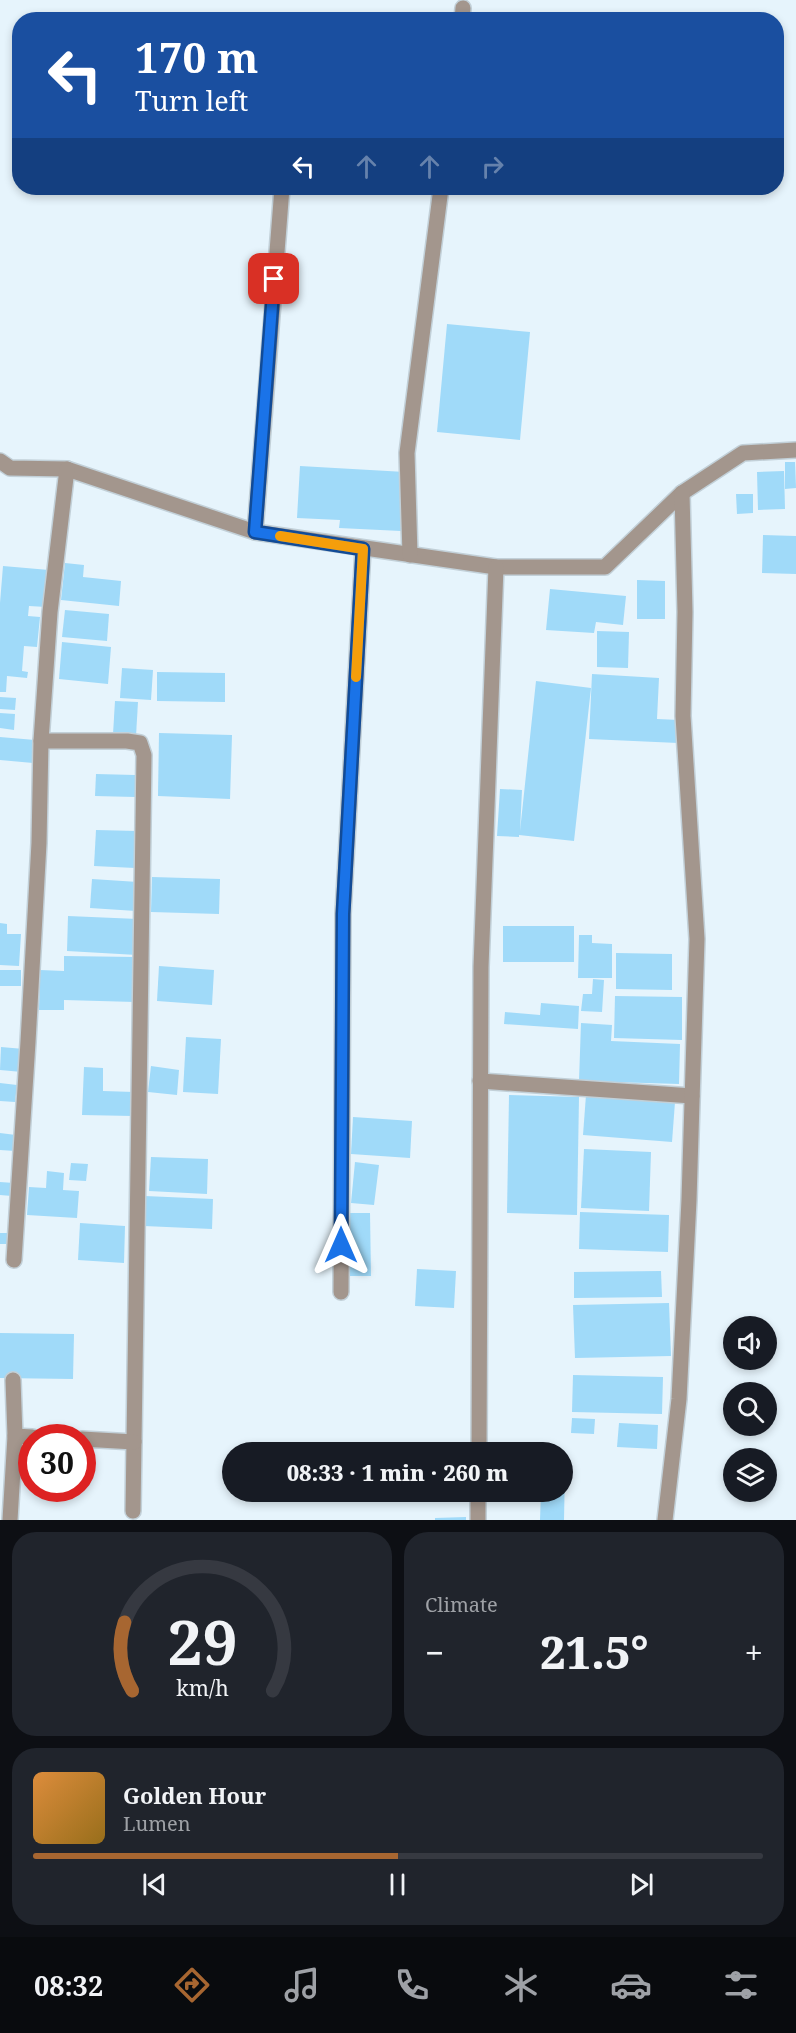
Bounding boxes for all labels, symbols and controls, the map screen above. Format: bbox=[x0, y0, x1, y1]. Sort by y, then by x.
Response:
text: 170 m bbox=[135, 28, 259, 85]
icon: left bbox=[36, 36, 114, 114]
text: Turn left bbox=[135, 82, 248, 119]
icon: left bbox=[287, 150, 320, 183]
icon: ahead bbox=[350, 150, 383, 183]
icon: ahead bbox=[413, 150, 446, 183]
icon: right bbox=[476, 150, 509, 183]
pin bbox=[248, 253, 299, 304]
icon: arrive bbox=[257, 262, 290, 295]
position arrow bbox=[309, 1213, 373, 1277]
map controls bbox=[723, 1316, 777, 1502]
button: sound bbox=[723, 1316, 777, 1370]
button: search bbox=[723, 1382, 777, 1436]
speed limit sign: 30 bbox=[18, 1424, 96, 1502]
button: layers bbox=[723, 1448, 777, 1502]
text: 08:33 · 1 min · 260 m bbox=[287, 1457, 508, 1487]
text: Climate bbox=[425, 1591, 498, 1618]
text: 29 bbox=[167, 1598, 237, 1683]
text: 21.5° bbox=[540, 1621, 649, 1682]
text: − bbox=[425, 1630, 444, 1675]
text: + bbox=[745, 1630, 763, 1675]
text: km/h bbox=[176, 1673, 229, 1702]
text: Golden Hour bbox=[123, 1780, 266, 1810]
text: Lumen bbox=[123, 1810, 191, 1837]
icon: previous bbox=[138, 1868, 171, 1901]
icon: pause bbox=[381, 1868, 414, 1901]
icon: next bbox=[625, 1868, 658, 1901]
icon: directions bbox=[171, 1964, 213, 2006]
icon: music bbox=[281, 1964, 323, 2006]
icon: phone bbox=[391, 1964, 433, 2006]
icon: climate bbox=[500, 1964, 542, 2006]
icon: car bbox=[610, 1964, 652, 2006]
icon: filters bbox=[720, 1964, 762, 2006]
text: 08:32 bbox=[34, 1967, 103, 2004]

